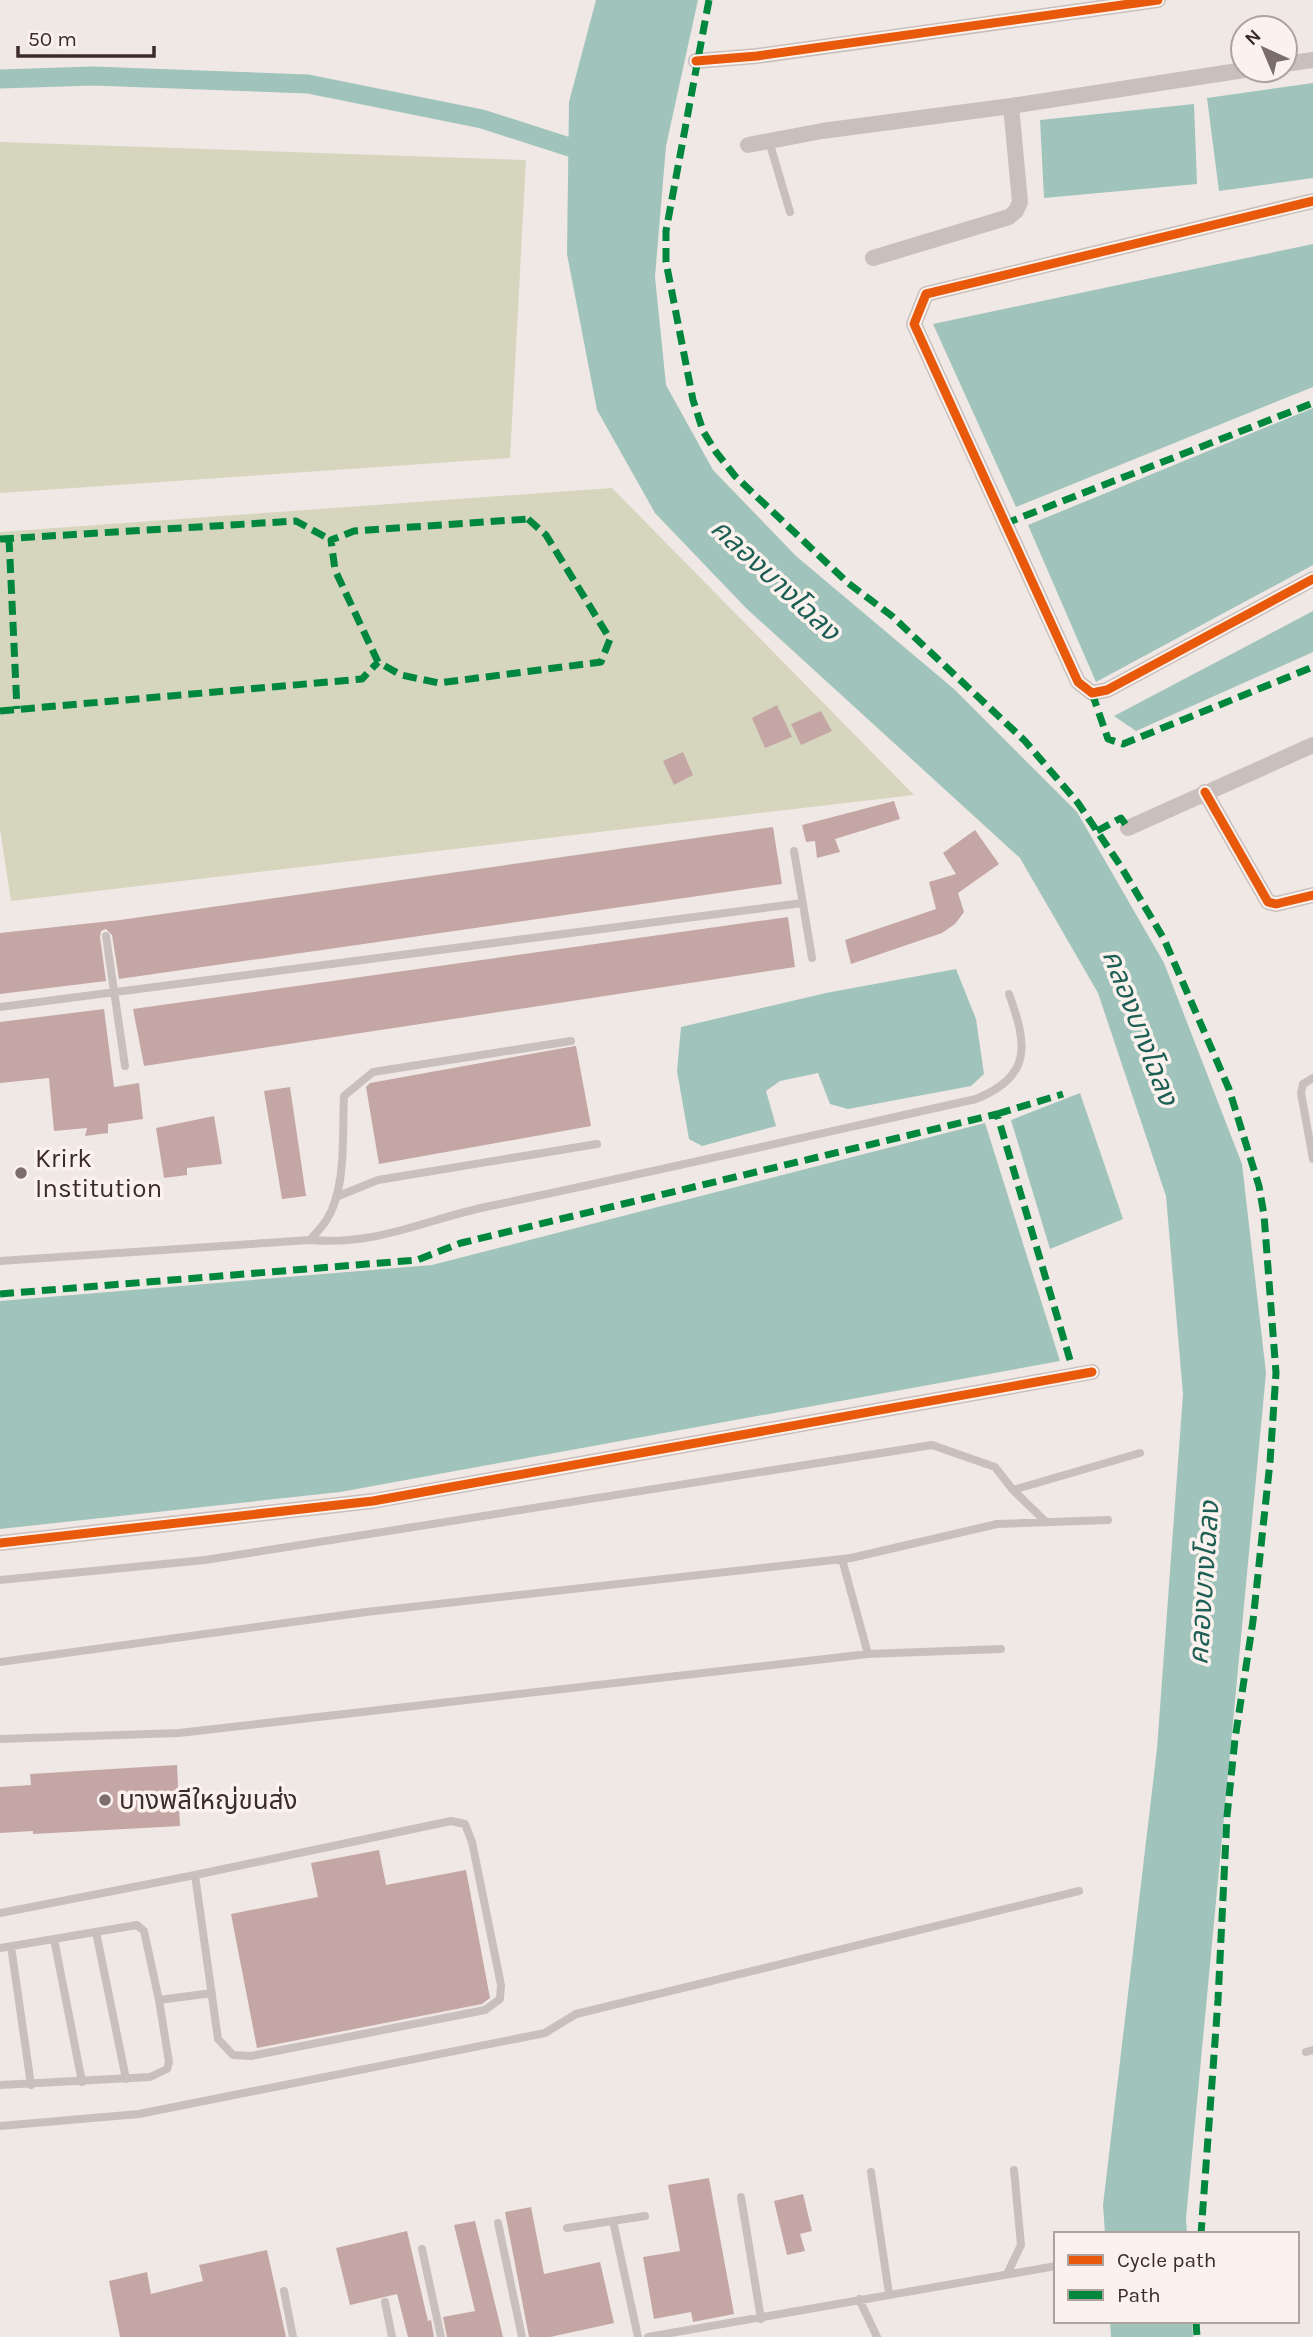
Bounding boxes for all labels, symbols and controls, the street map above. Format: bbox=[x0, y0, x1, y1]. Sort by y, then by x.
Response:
scale bar bbox=[18, 14, 154, 58]
north arrow bbox=[1229, 14, 1299, 84]
text: N bbox=[1240, 25, 1265, 50]
text: 50 m bbox=[28, 27, 77, 51]
water label: คลองบางโฉลง bbox=[704, 511, 848, 649]
water label: คลองบางโฉลง bbox=[1096, 945, 1186, 1111]
place label: Krirk Institution bbox=[35, 1143, 162, 1204]
marker: Krirk Institution bbox=[13, 1165, 29, 1181]
water label: คลองบางโฉลง bbox=[1181, 1498, 1226, 1666]
place label: บางพลีใหญ่ขนส่ง bbox=[119, 1785, 298, 1816]
marker: บางพลีใหญ่ขนส่ง bbox=[97, 1792, 113, 1808]
legend bbox=[1054, 2232, 1299, 2323]
text: Cycle path bbox=[1117, 2248, 1217, 2272]
text: Path bbox=[1117, 2283, 1161, 2307]

